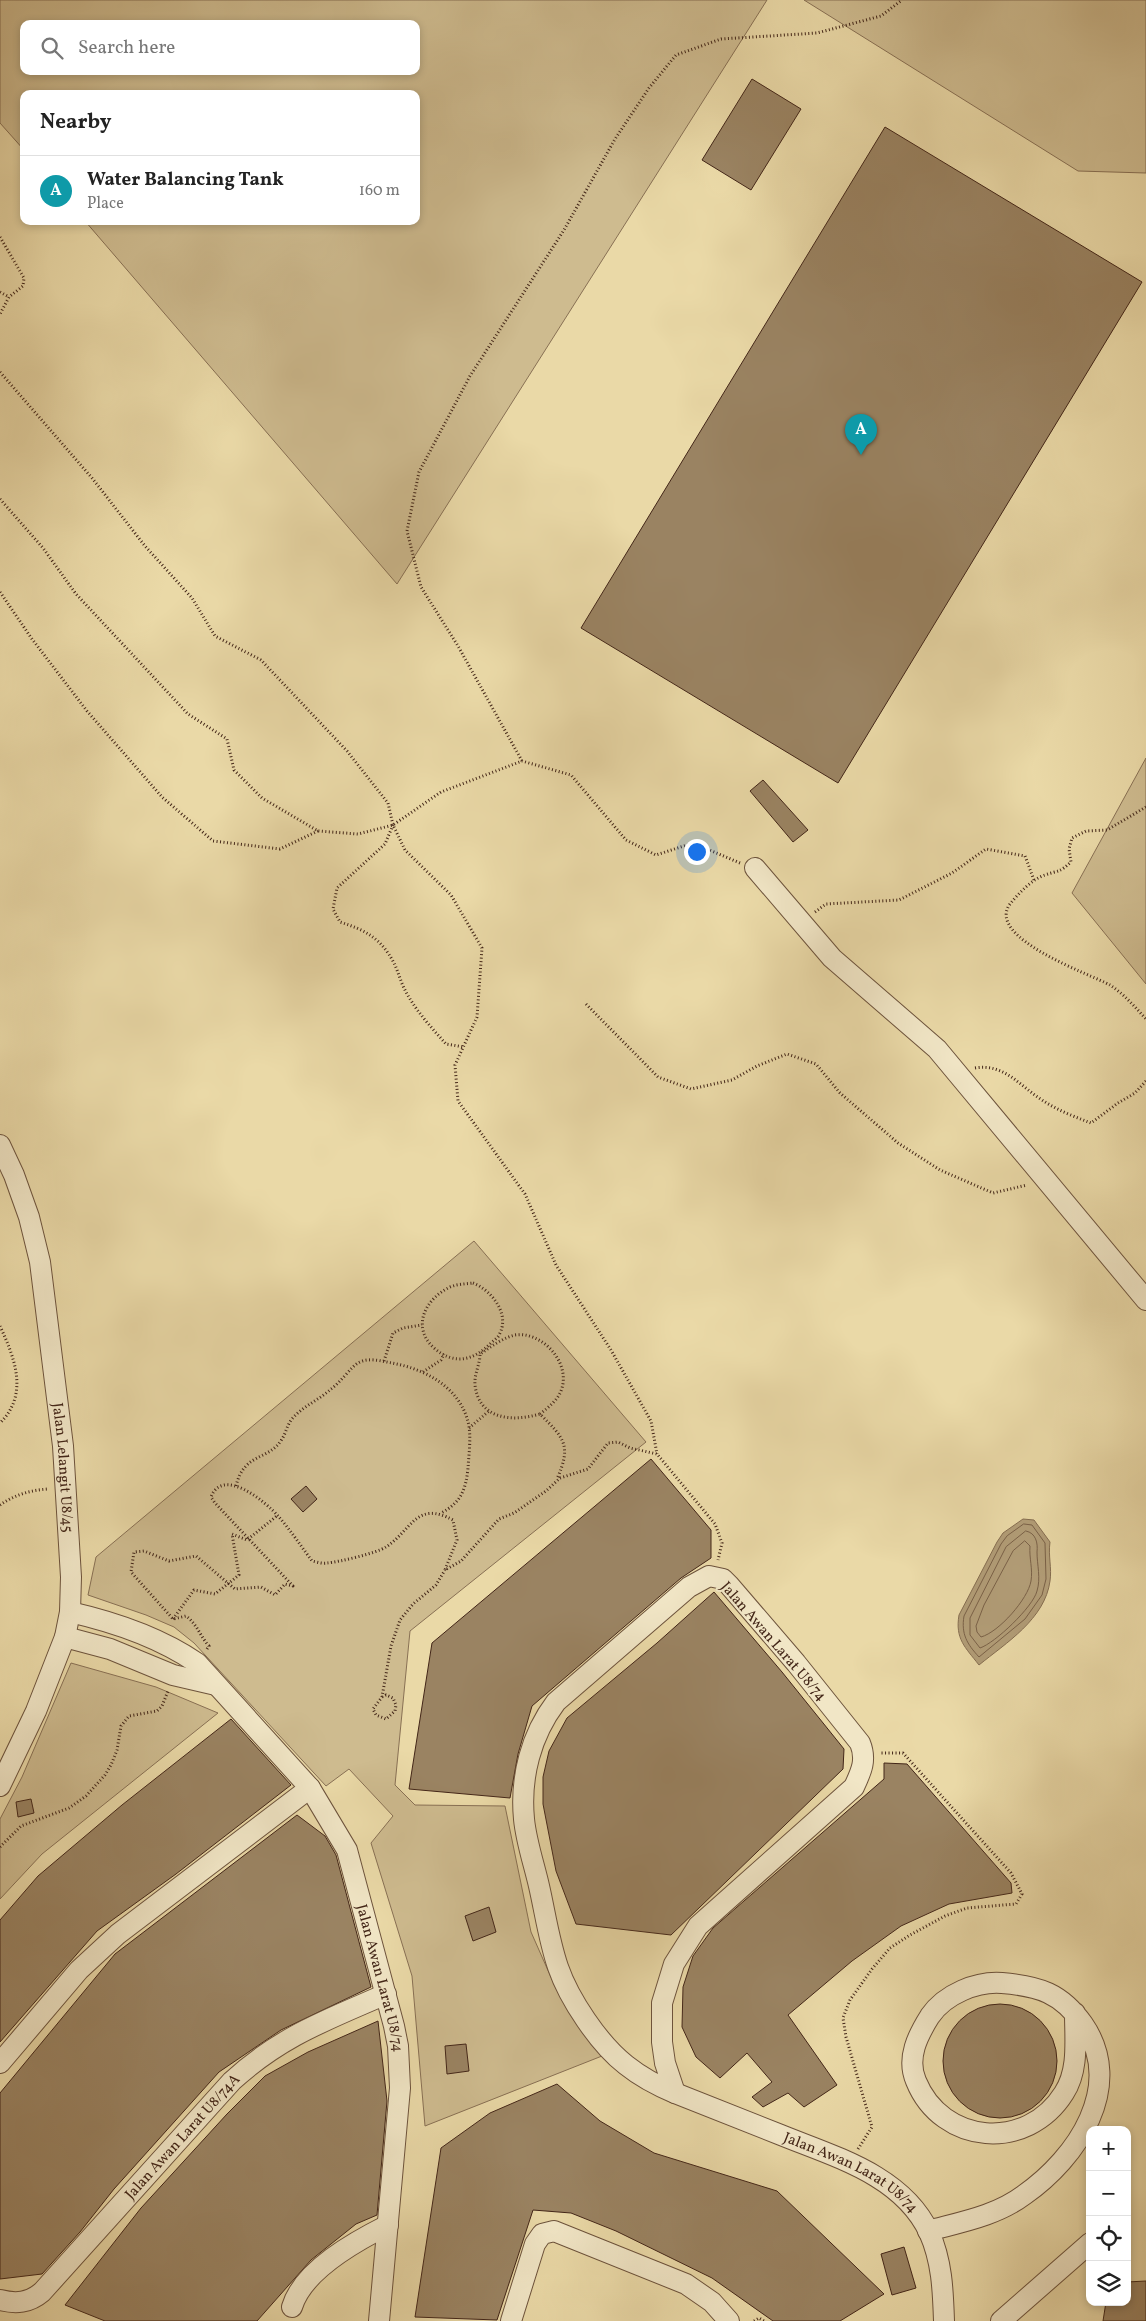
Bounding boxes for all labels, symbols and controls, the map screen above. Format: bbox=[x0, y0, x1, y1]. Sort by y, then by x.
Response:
search box bbox=[20, 20, 420, 75]
icon: search bbox=[38, 34, 66, 62]
text: Search here bbox=[78, 35, 175, 61]
text: Nearby bbox=[40, 108, 111, 137]
text: Water Balancing Tank bbox=[87, 167, 284, 193]
text: A bbox=[50, 180, 62, 202]
text: 160 m bbox=[359, 180, 400, 202]
text: Place bbox=[87, 193, 124, 215]
pin: A bbox=[845, 414, 877, 455]
your location bbox=[684, 839, 710, 865]
street label: Jalan Lelangit U8/45 bbox=[46, 1402, 77, 1533]
street label: Jalan Awan Larat U8/74 bbox=[715, 1578, 831, 1706]
street label: Jalan Awan Larat U8/74 bbox=[350, 1902, 407, 2053]
street label: Jalan Awan Larat U8/74A bbox=[121, 2069, 246, 2205]
map controls bbox=[1086, 2126, 1131, 2306]
button: + bbox=[1086, 2126, 1131, 2171]
street label: Jalan Awan Larat U8/74 bbox=[780, 2128, 923, 2218]
button: − bbox=[1086, 2171, 1131, 2216]
button: locate bbox=[1086, 2216, 1131, 2261]
button: layers bbox=[1086, 2261, 1131, 2306]

